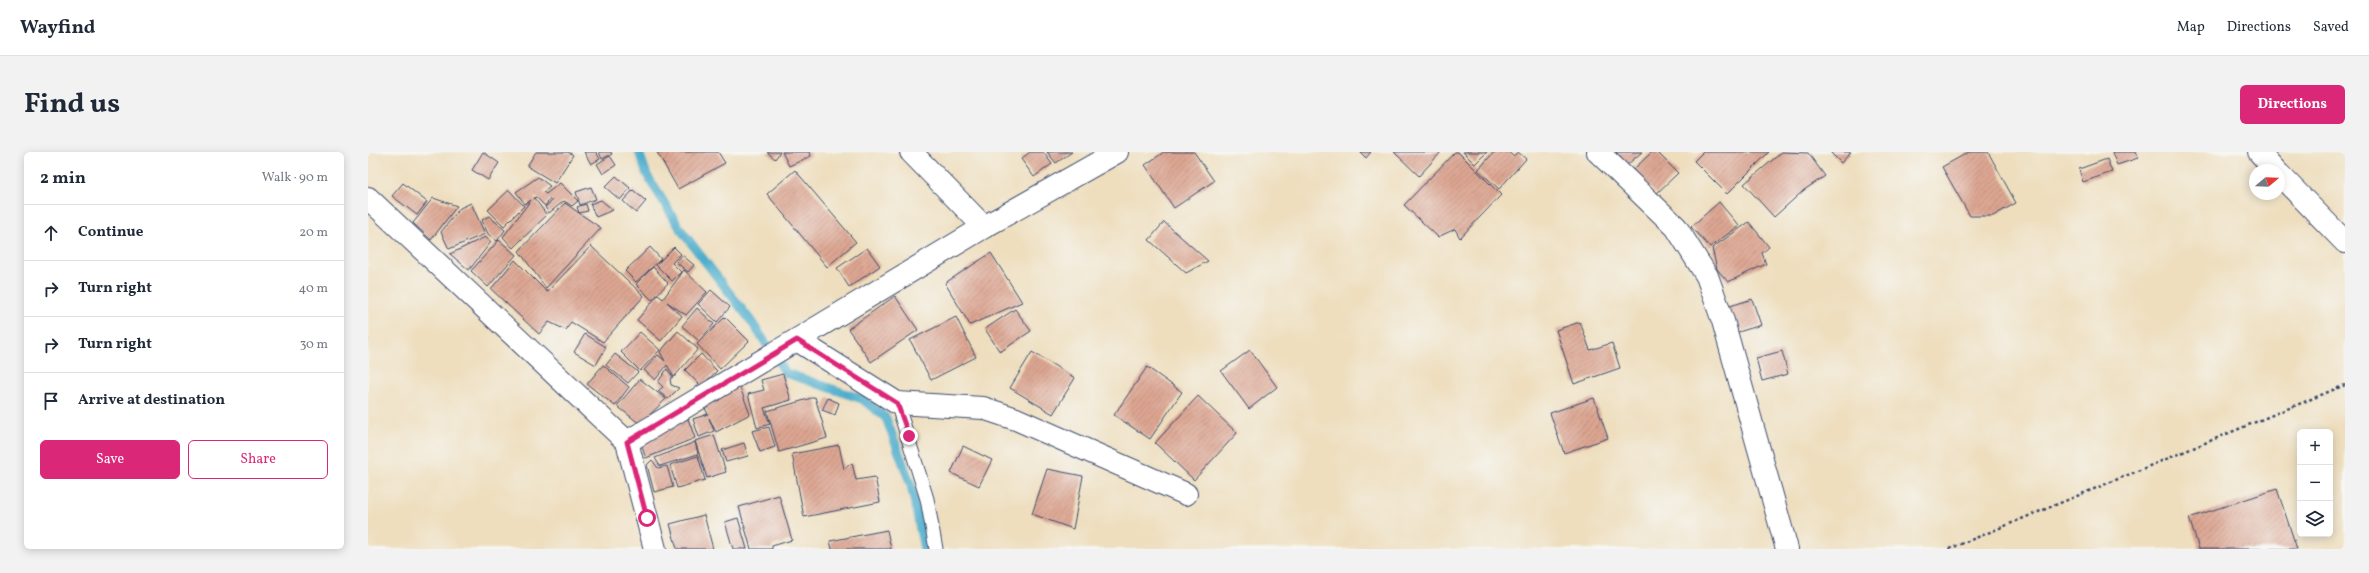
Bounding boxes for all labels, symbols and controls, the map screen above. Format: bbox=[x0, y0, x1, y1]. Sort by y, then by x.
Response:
text: Wayfind bbox=[20, 15, 95, 41]
text: Map bbox=[2177, 18, 2205, 37]
text: Directions bbox=[2227, 18, 2291, 37]
text: Saved bbox=[2313, 18, 2349, 37]
text: Find us bbox=[24, 85, 120, 124]
button: Directions bbox=[2240, 85, 2345, 124]
north arrow bbox=[2249, 164, 2285, 200]
text: 2 min bbox=[40, 167, 86, 190]
text: Walk · 90 m bbox=[262, 169, 328, 187]
icon: ahead bbox=[40, 222, 62, 244]
text: Continue bbox=[78, 222, 143, 243]
text: 20 m bbox=[299, 224, 328, 242]
icon: right bbox=[40, 278, 62, 300]
text: Turn right bbox=[78, 278, 152, 299]
text: 40 m bbox=[299, 280, 328, 298]
icon: right bbox=[40, 334, 62, 356]
text: Turn right bbox=[78, 334, 152, 355]
text: 30 m bbox=[300, 336, 328, 354]
icon: arrive bbox=[40, 390, 62, 412]
text: Arrive at destination bbox=[78, 390, 225, 411]
route end bbox=[900, 427, 918, 445]
map controls bbox=[2297, 429, 2333, 537]
button: + bbox=[2297, 429, 2333, 465]
button: Save bbox=[40, 440, 180, 479]
button: Share bbox=[188, 440, 328, 479]
button: − bbox=[2297, 465, 2333, 501]
button: layers bbox=[2297, 501, 2333, 537]
route start bbox=[638, 509, 656, 527]

